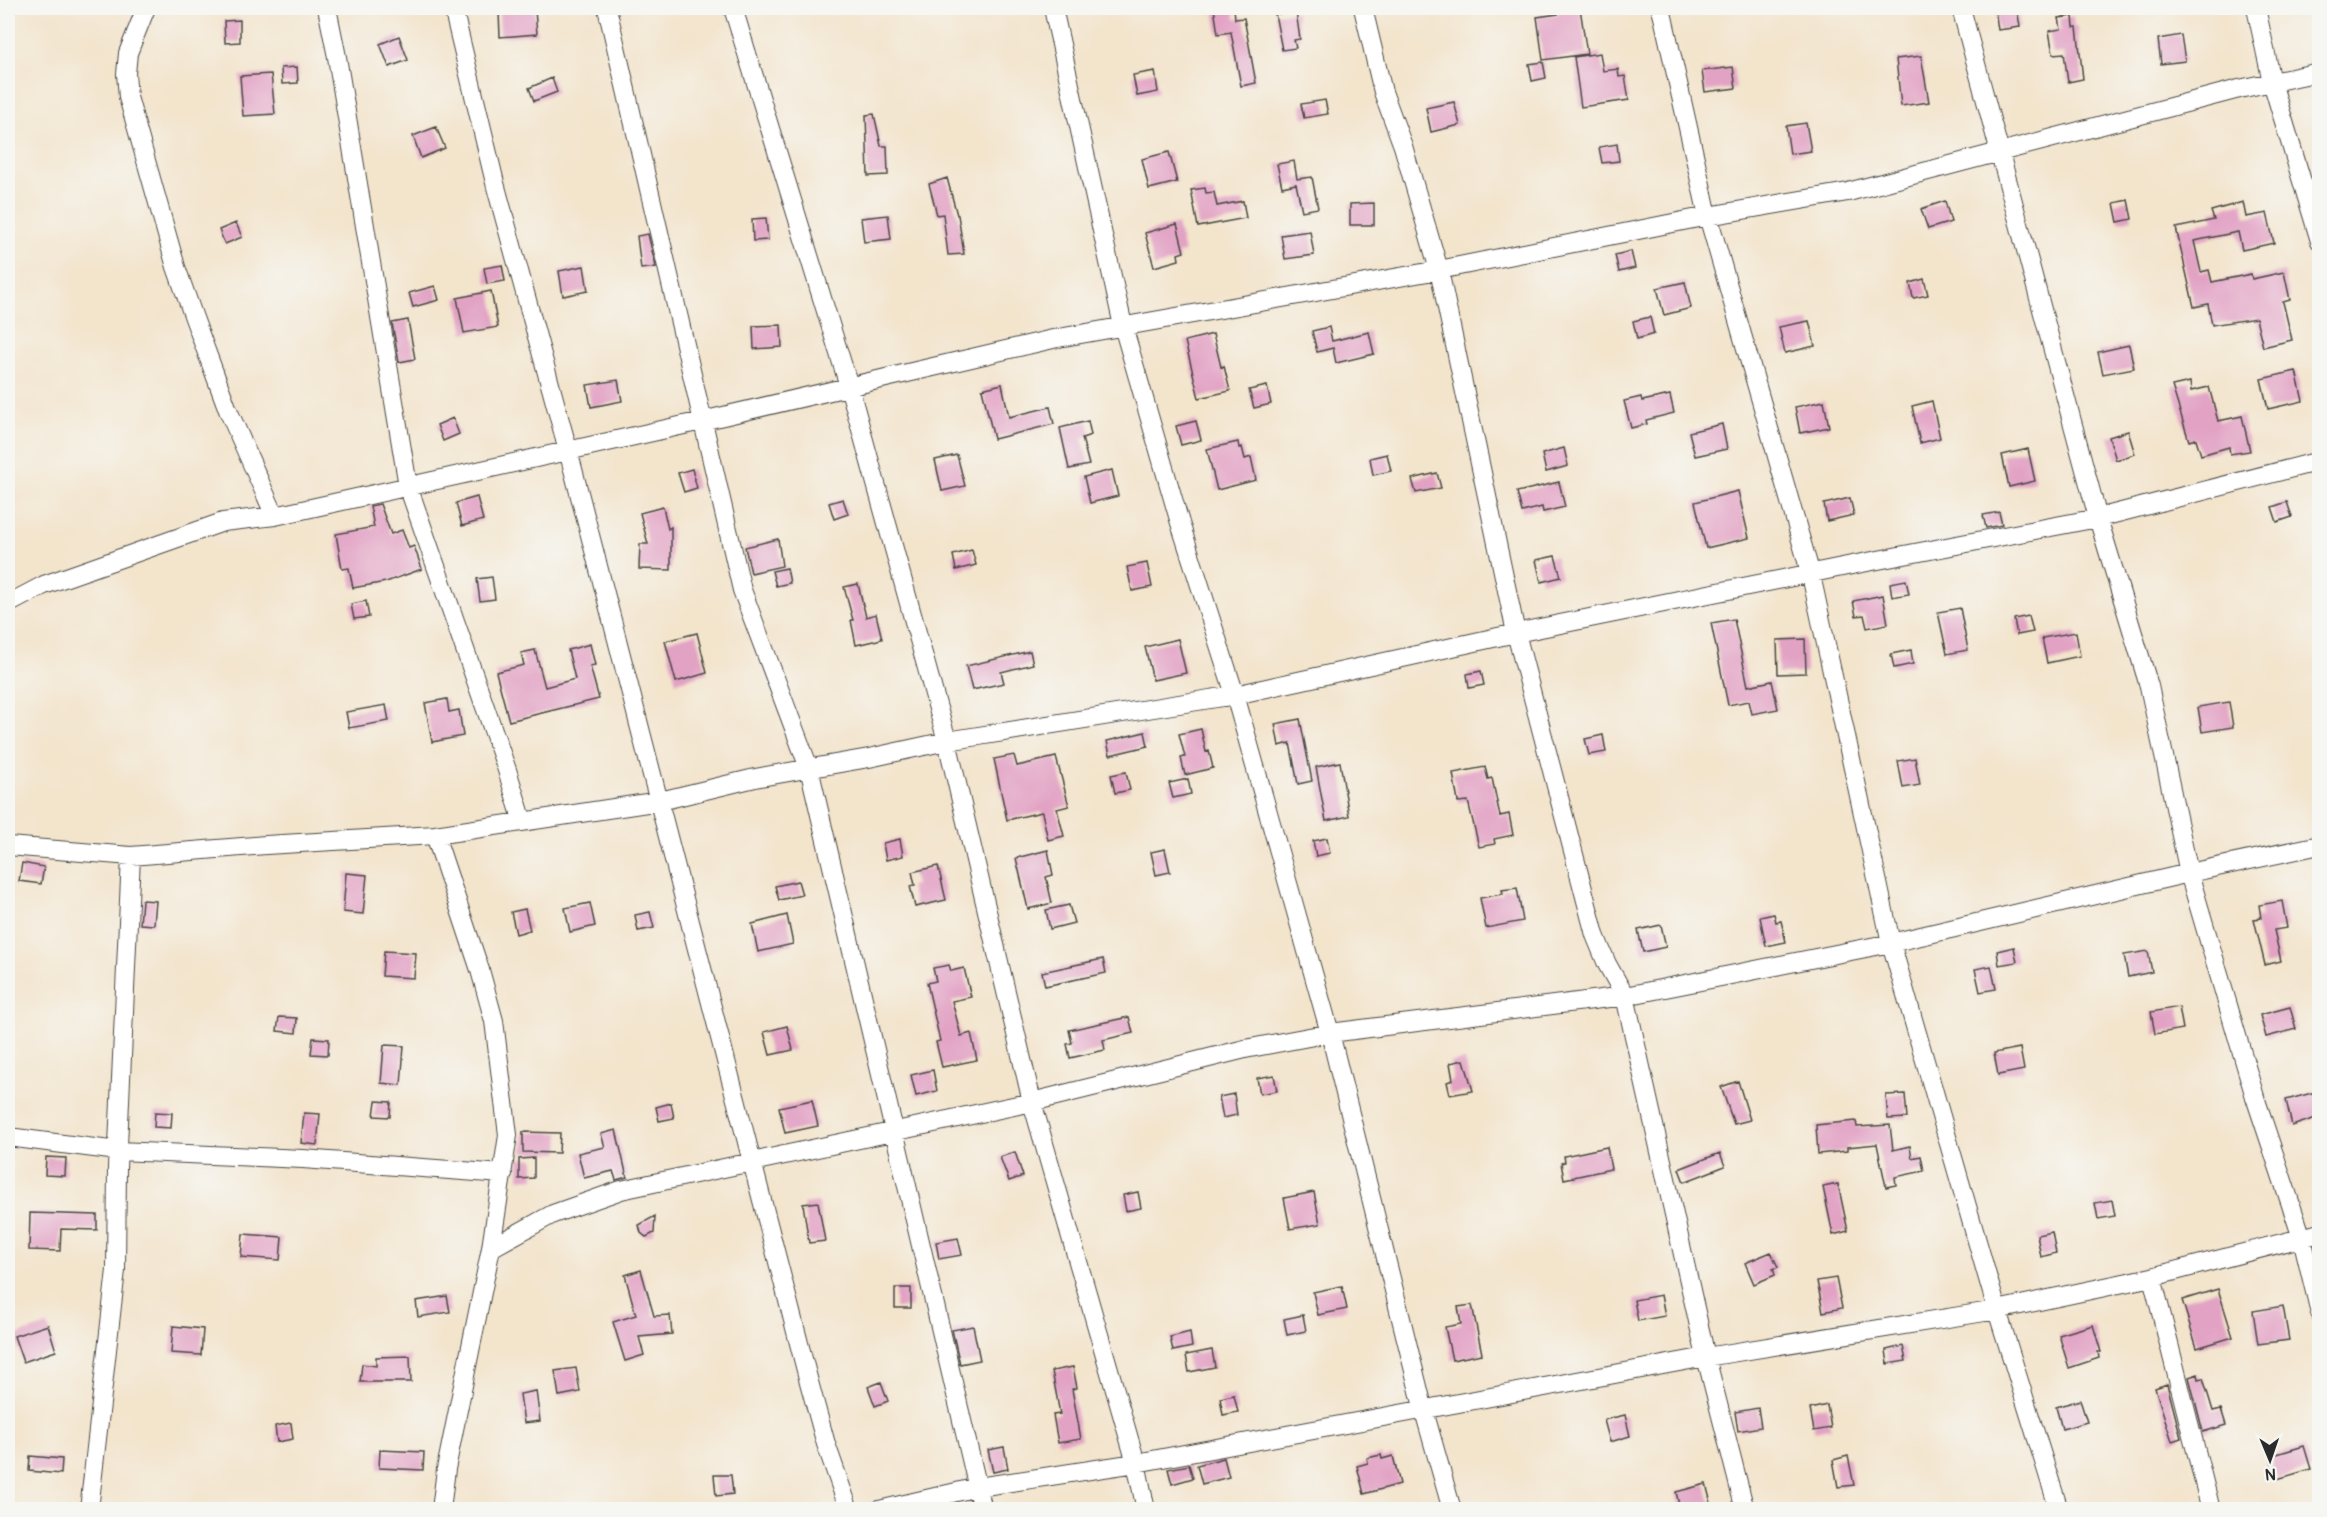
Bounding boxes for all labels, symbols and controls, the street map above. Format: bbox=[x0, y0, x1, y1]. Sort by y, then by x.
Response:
north arrow bbox=[2240, 1430, 2300, 1490]
text: N bbox=[2265, 1464, 2276, 1484]

